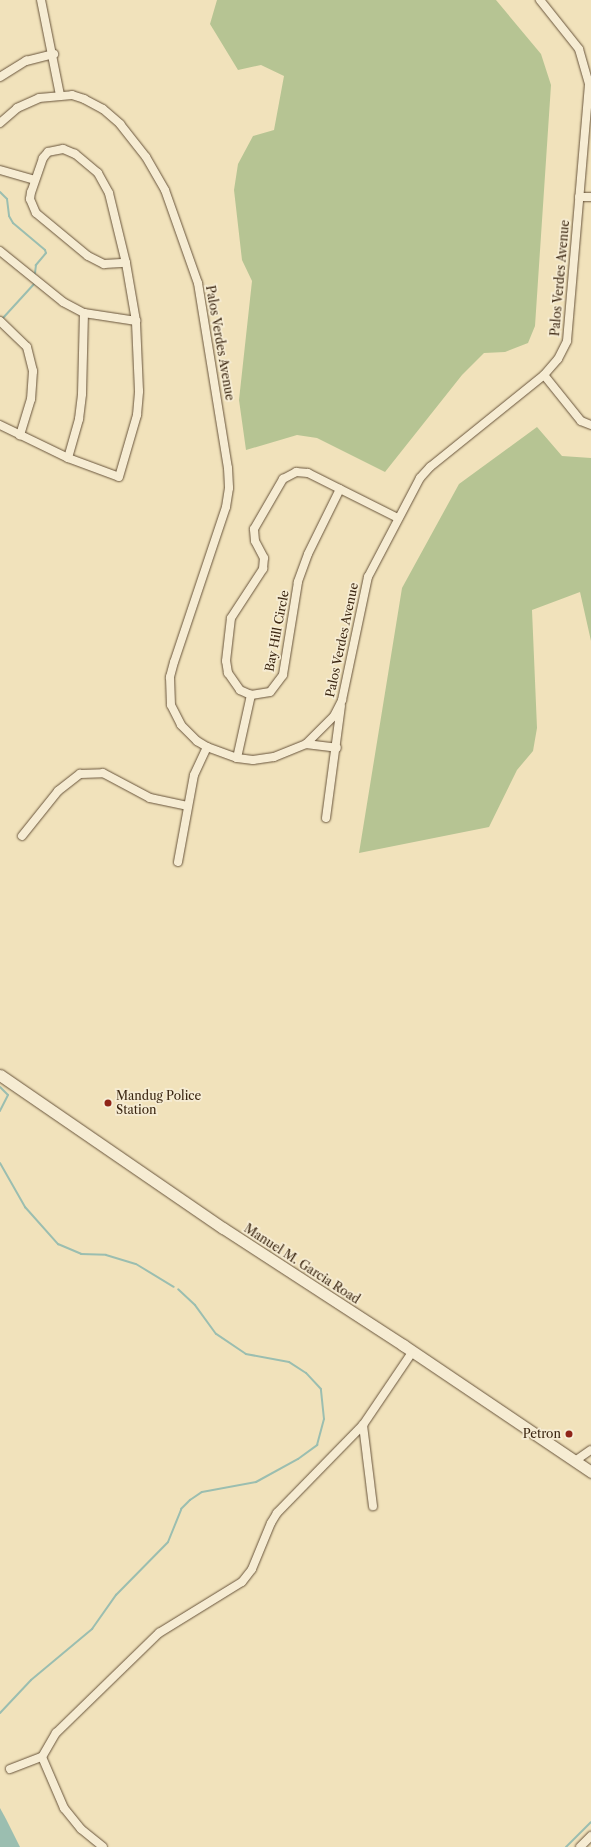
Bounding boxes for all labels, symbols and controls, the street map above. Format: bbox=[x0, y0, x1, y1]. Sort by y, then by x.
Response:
street label: Palos Verdes Avenue bbox=[548, 219, 572, 337]
street label: Palos Verdes Avenue bbox=[203, 284, 237, 402]
street label: Palos Verdes Avenue bbox=[323, 581, 361, 699]
street label: Bay Hill Circle bbox=[262, 589, 292, 673]
place label: Mandug Police Station bbox=[116, 1089, 201, 1117]
marker: Mandug Police Station bbox=[103, 1098, 113, 1108]
street label: Manuel M. Garcia Road bbox=[241, 1221, 363, 1307]
place label: Petron bbox=[523, 1427, 561, 1441]
marker: Petron bbox=[564, 1429, 574, 1439]

